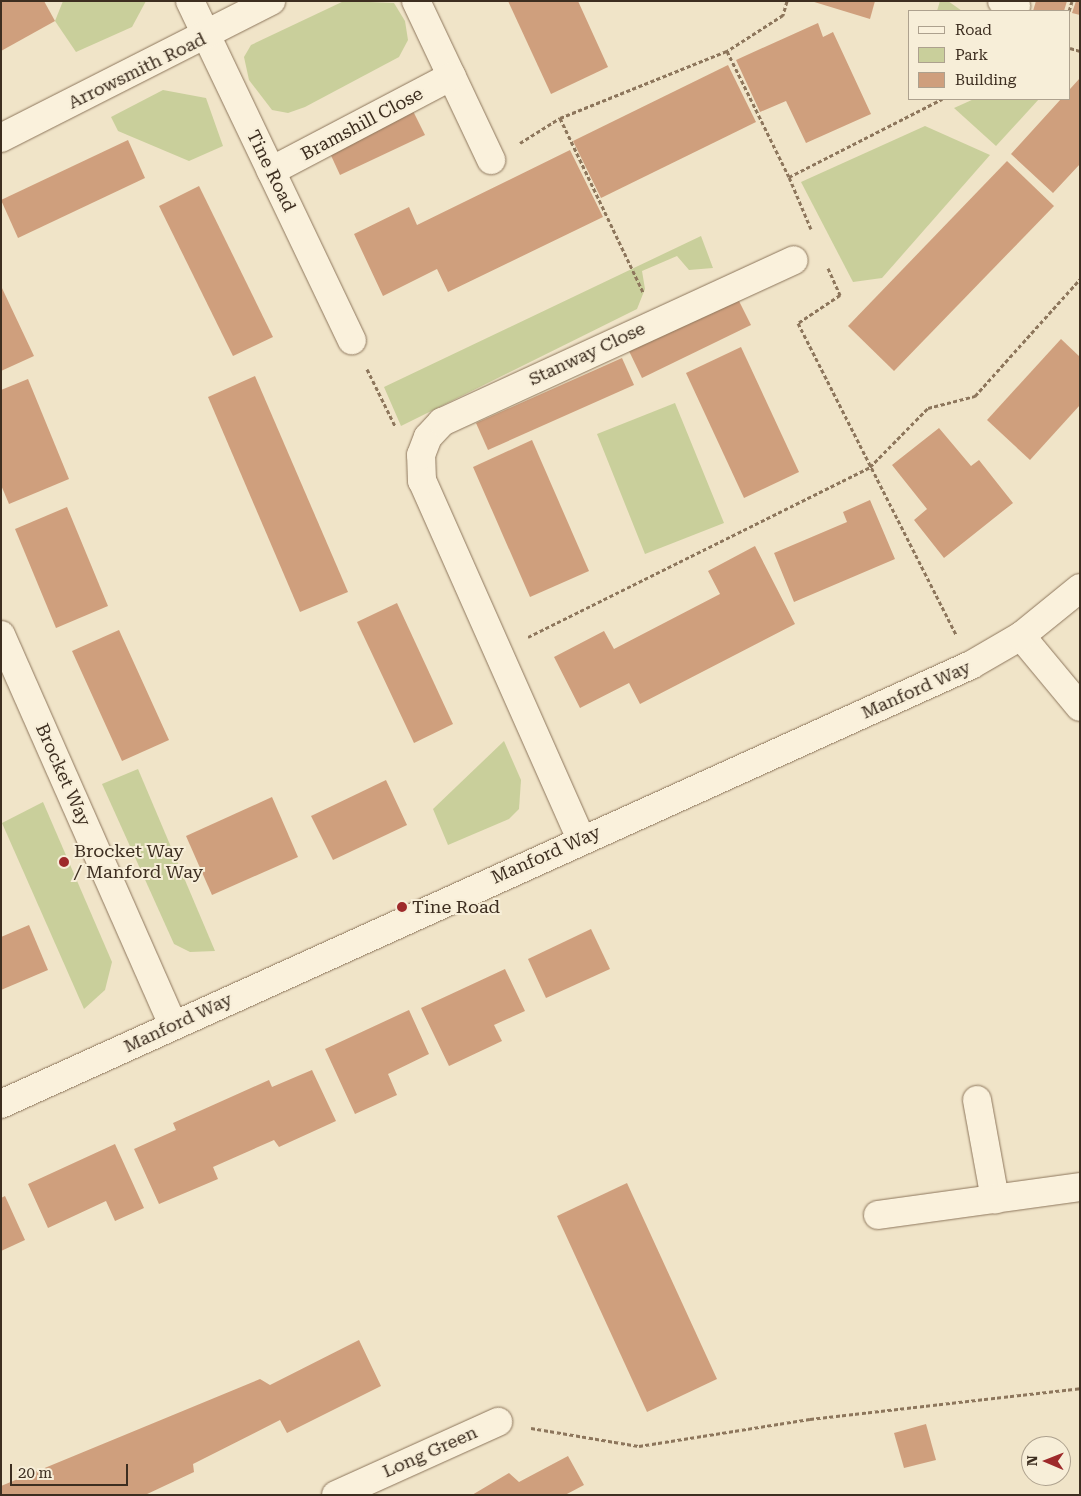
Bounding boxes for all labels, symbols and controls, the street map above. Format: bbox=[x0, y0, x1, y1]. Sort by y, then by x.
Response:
legend bbox=[908, 10, 1071, 100]
text: Road bbox=[955, 21, 992, 39]
street label: Arrowsmith Road bbox=[65, 28, 209, 114]
text: Park bbox=[955, 46, 988, 64]
text: Building bbox=[955, 71, 1016, 89]
street label: Bramshill Close bbox=[297, 83, 427, 165]
street label: Tine Road bbox=[242, 127, 300, 215]
street label: Stanway Close bbox=[525, 318, 649, 390]
street label: Manford Way bbox=[858, 656, 974, 724]
street label: Brocket Way bbox=[31, 720, 95, 830]
street label: Manford Way bbox=[488, 821, 604, 889]
place label: Brocket Way / Manford Way bbox=[74, 841, 203, 884]
marker: Brocket Way / Manford Way bbox=[58, 856, 70, 868]
place label: Tine Road bbox=[412, 896, 500, 918]
marker: Tine Road bbox=[396, 901, 408, 913]
street label: Manford Way bbox=[120, 988, 236, 1058]
street label: Long Green bbox=[379, 1422, 481, 1482]
north arrow bbox=[1021, 1436, 1071, 1486]
scale bar bbox=[12, 1454, 130, 1486]
text: N bbox=[1024, 1455, 1040, 1466]
text: 20 m bbox=[18, 1464, 52, 1482]

